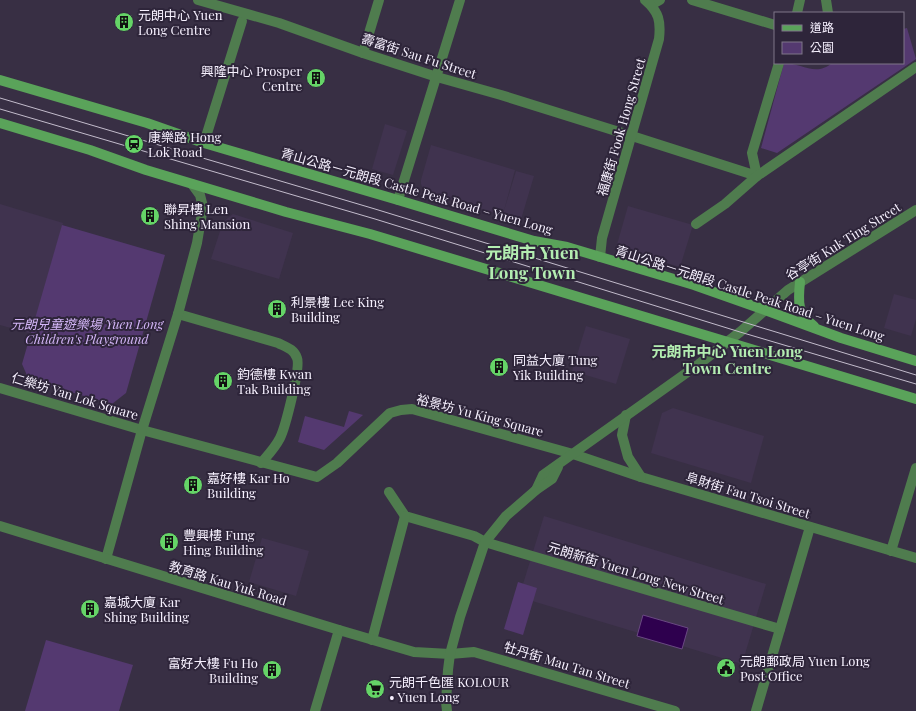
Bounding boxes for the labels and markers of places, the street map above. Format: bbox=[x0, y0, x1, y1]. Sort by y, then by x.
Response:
place label: 元朗中心 Yuen Long Centre bbox=[138, 6, 223, 38]
building icon: 元朗中心 Yuen Long Centre bbox=[113, 11, 135, 33]
place label: 興隆中心 Prosper Centre bbox=[201, 62, 302, 94]
building icon: 興隆中心 Prosper Centre bbox=[305, 67, 327, 89]
place label: 康樂路 Hong Lok Road bbox=[148, 128, 222, 160]
station icon: 康樂路 Hong Lok Road bbox=[123, 133, 145, 155]
place label: 聯昇樓 Len Shing Mansion bbox=[164, 200, 250, 232]
building icon: 聯昇樓 Len Shing Mansion bbox=[139, 205, 161, 227]
place label: 利景樓 Lee King Building bbox=[291, 293, 384, 325]
building icon: 利景樓 Lee King Building bbox=[266, 298, 288, 320]
place label: 同益大廈 Tung Yik Building bbox=[512, 351, 598, 383]
building icon: 同益大廈 Tung Yik Building bbox=[488, 356, 510, 378]
place label: 鈞德樓 Kwan Tak Building bbox=[237, 365, 312, 397]
building icon: 鈞德樓 Kwan Tak Building bbox=[212, 370, 234, 392]
place label: 嘉好樓 Kar Ho Building bbox=[207, 469, 290, 501]
building icon: 嘉好樓 Kar Ho Building bbox=[182, 474, 204, 496]
place label: 豐興樓 Fung Hing Building bbox=[183, 526, 263, 558]
building icon: 豐興樓 Fung Hing Building bbox=[158, 531, 180, 553]
place label: 嘉城大廈 Kar Shing Building bbox=[104, 593, 189, 625]
building icon: 嘉城大廈 Kar Shing Building bbox=[79, 598, 101, 620]
place label: 元朗郵政局 Yuen Long Post Office bbox=[740, 652, 870, 684]
place label: 富好大樓 Fu Ho Building bbox=[168, 654, 258, 686]
public building icon: 元朗郵政局 Yuen Long Post Office bbox=[715, 657, 737, 679]
building icon: 富好大樓 Fu Ho Building bbox=[261, 659, 283, 681]
place label: 元朗千色匯 KOLOUR • Yuen Long bbox=[389, 673, 510, 705]
supermarket icon: 元朗千色匯 KOLOUR • Yuen Long bbox=[364, 678, 386, 700]

